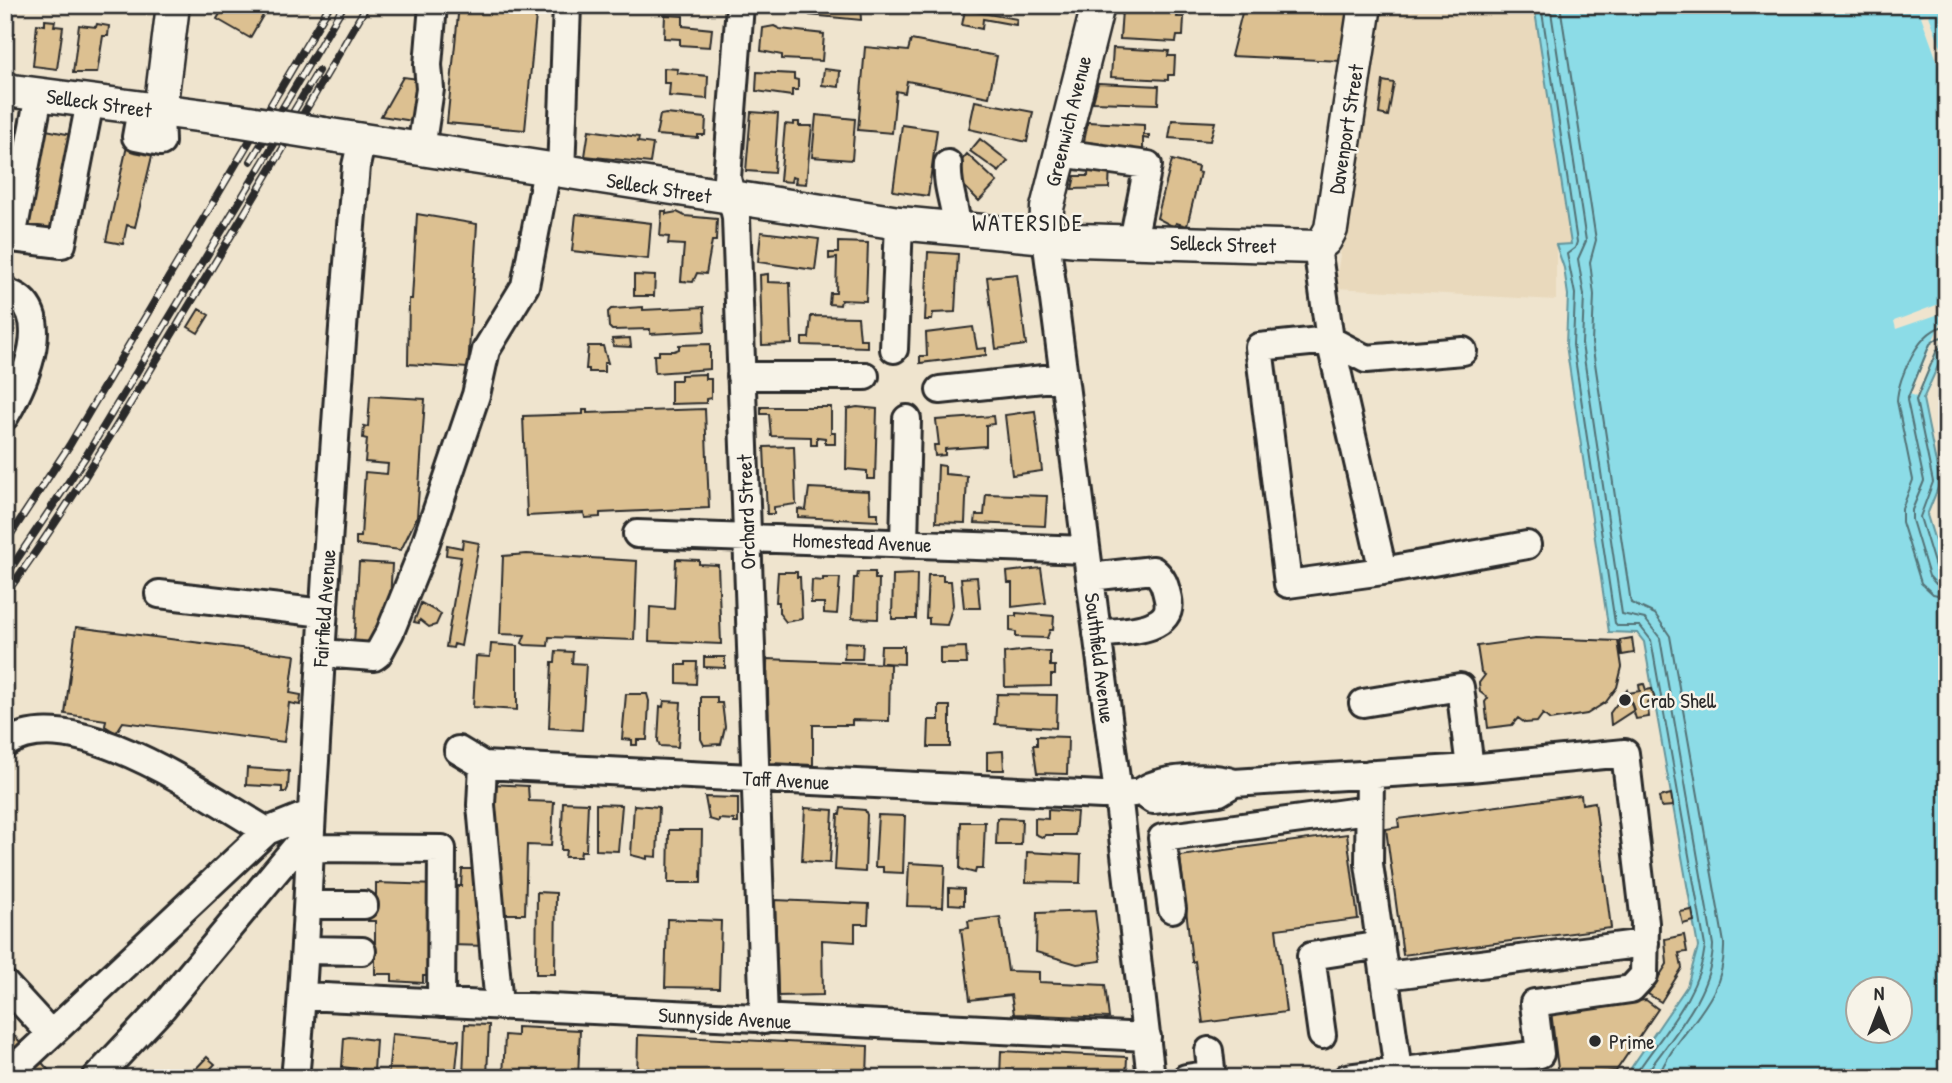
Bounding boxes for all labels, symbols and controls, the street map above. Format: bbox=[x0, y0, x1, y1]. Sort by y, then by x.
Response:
street label: Greenwich Avenue bbox=[1038, 53, 1098, 189]
street label: Davenport Street bbox=[1321, 61, 1371, 196]
street label: Selleck Street bbox=[44, 81, 154, 125]
street label: Selleck Street bbox=[604, 165, 714, 211]
district label: WATERSIDE bbox=[972, 207, 1084, 238]
street label: Selleck Street bbox=[1170, 228, 1277, 260]
street label: Orchard Street bbox=[729, 453, 762, 570]
street label: Homestead Avenue bbox=[792, 525, 932, 559]
street label: Fairfield Avenue bbox=[305, 548, 343, 669]
street label: Southfield Avenue bbox=[1078, 591, 1122, 725]
place label: Crab Shell bbox=[1639, 686, 1717, 715]
marker: Crab Shell bbox=[1617, 692, 1633, 708]
street label: Taff Avenue bbox=[742, 763, 830, 797]
north arrow bbox=[1843, 974, 1913, 1044]
text: N bbox=[1874, 980, 1884, 1006]
street label: Sunnyside Avenue bbox=[658, 1000, 792, 1036]
place label: Prime bbox=[1609, 1027, 1655, 1056]
marker: Prime bbox=[1587, 1033, 1603, 1049]

